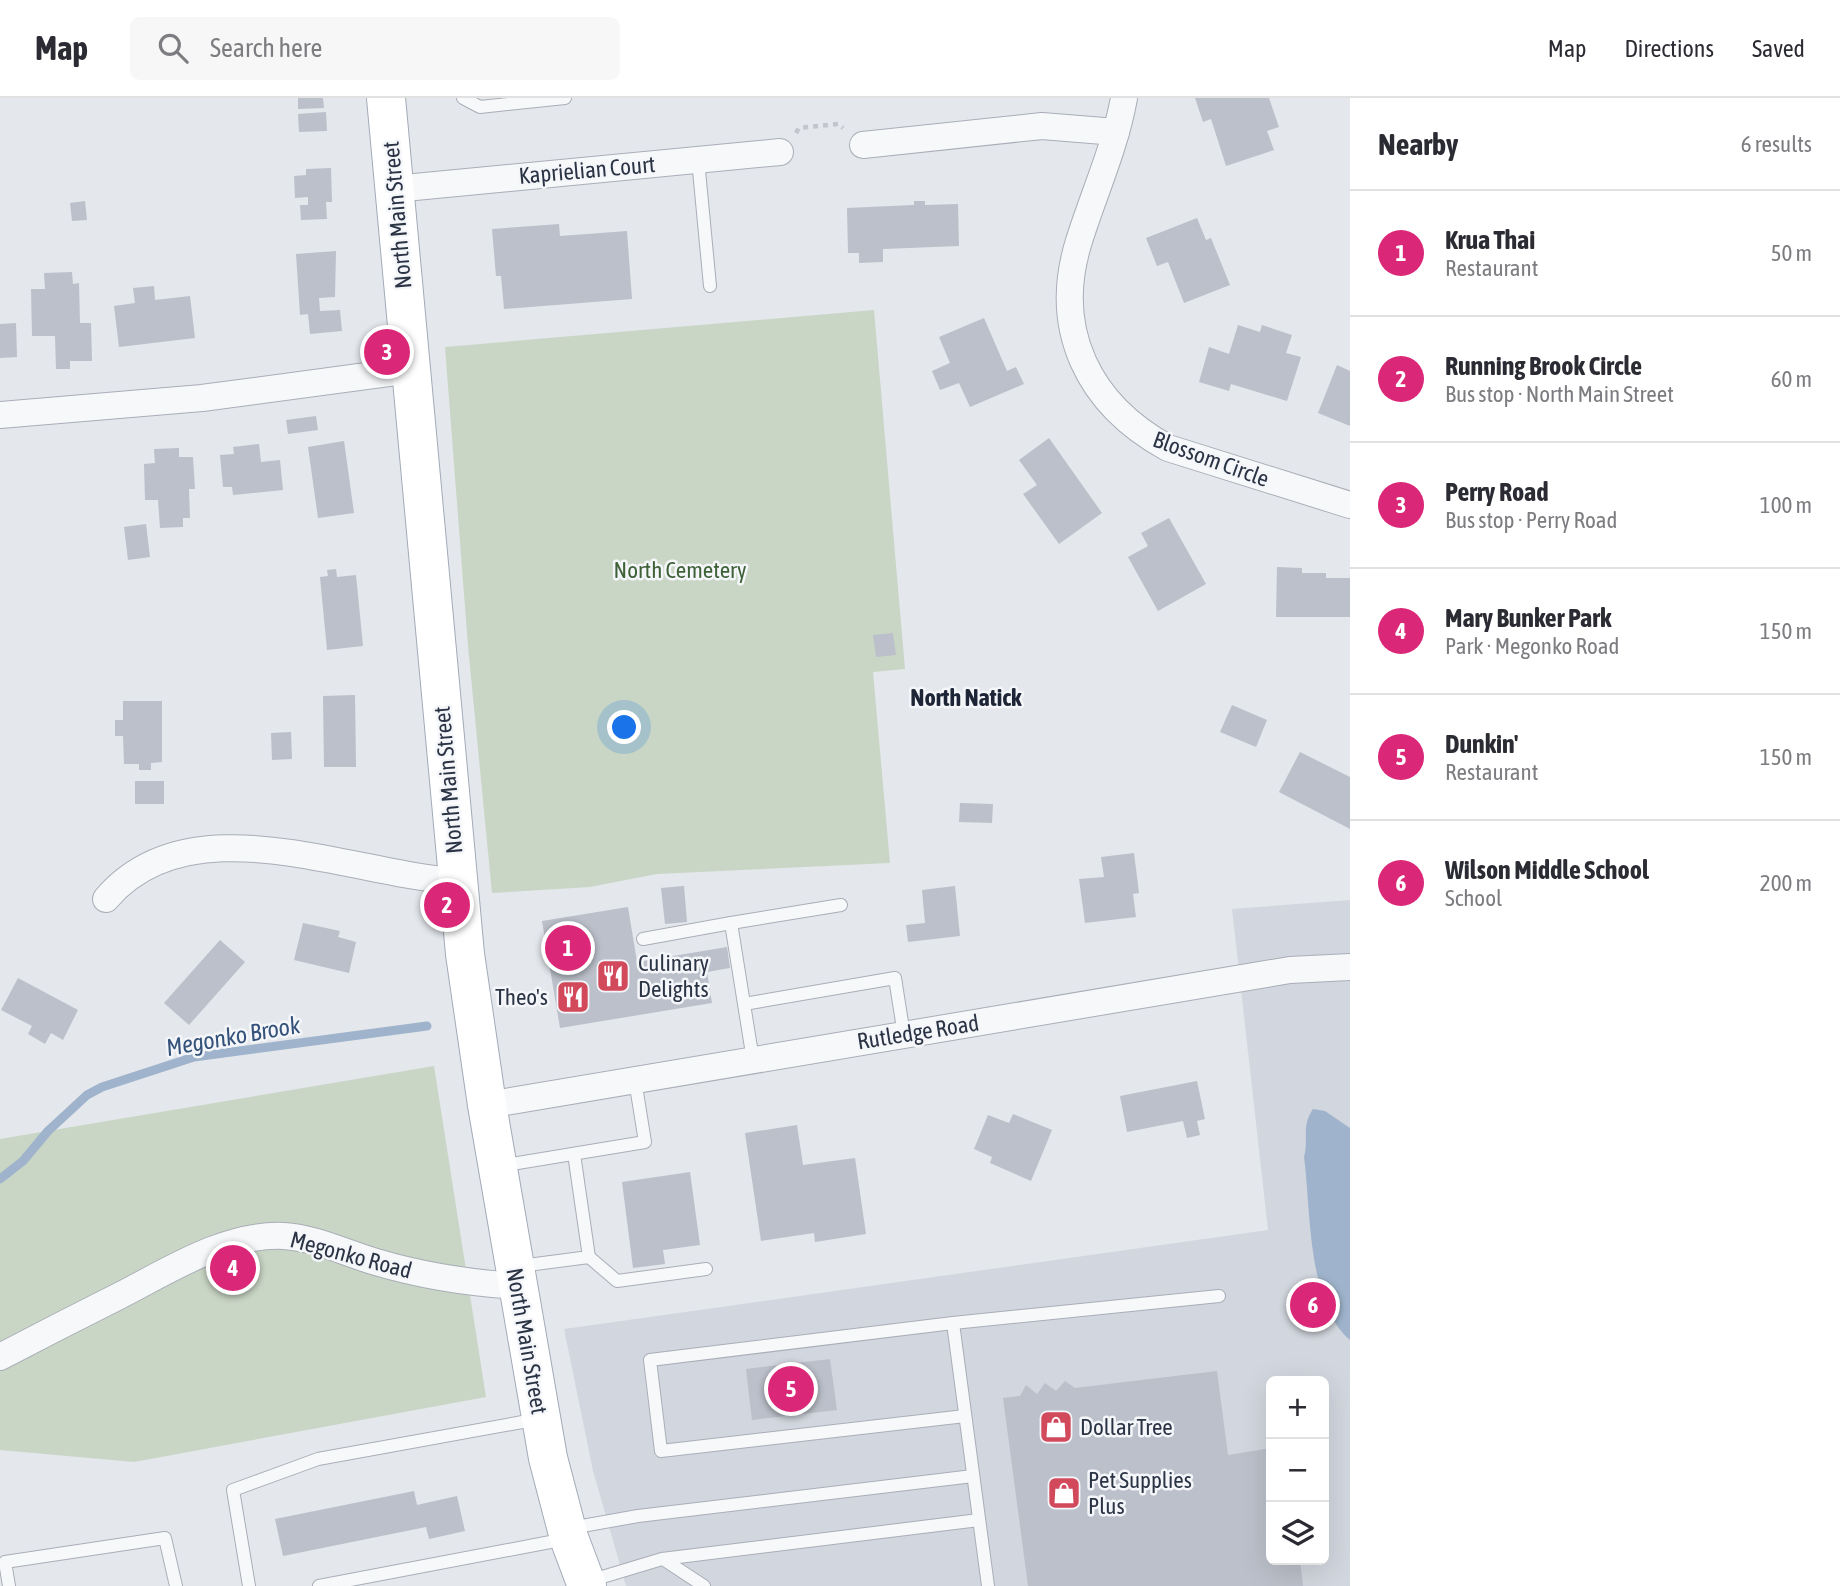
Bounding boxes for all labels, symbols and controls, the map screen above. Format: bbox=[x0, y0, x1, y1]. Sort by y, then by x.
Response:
search box bbox=[130, 17, 620, 80]
text: Map bbox=[35, 29, 88, 67]
icon: search bbox=[154, 29, 192, 67]
text: Search here bbox=[210, 33, 322, 63]
text: Map bbox=[1548, 35, 1586, 62]
text: Directions bbox=[1624, 35, 1714, 62]
text: Saved bbox=[1752, 35, 1805, 62]
text: Nearby bbox=[1378, 127, 1458, 161]
text: 6 results bbox=[1741, 131, 1812, 157]
street label: North Main Street bbox=[378, 140, 416, 290]
street label: Kaprielian Court bbox=[518, 151, 656, 189]
text: Krua Thai bbox=[1445, 225, 1535, 255]
text: 1 bbox=[1396, 240, 1406, 266]
text: 50 m bbox=[1771, 240, 1812, 266]
text: Restaurant bbox=[1445, 255, 1538, 281]
pin: 3 bbox=[364, 326, 410, 378]
text: Running Brook Circle bbox=[1445, 351, 1642, 381]
text: 2 bbox=[1396, 366, 1406, 392]
text: 60 m bbox=[1771, 366, 1812, 392]
text: Bus stop · North Main Street bbox=[1445, 381, 1674, 407]
street label: Blossom Circle bbox=[1149, 426, 1273, 492]
text: Perry Road bbox=[1445, 477, 1549, 507]
text: 3 bbox=[1396, 492, 1406, 518]
text: 100 m bbox=[1760, 492, 1812, 518]
text: Bus stop · Perry Road bbox=[1445, 507, 1617, 533]
park label: North Cemetery bbox=[614, 557, 746, 583]
text: Mary Bunker Park bbox=[1445, 603, 1611, 633]
text: 4 bbox=[1396, 618, 1406, 644]
text: 150 m bbox=[1760, 618, 1812, 644]
text: Park · Megonko Road bbox=[1445, 633, 1619, 659]
district label: North Natick bbox=[910, 684, 1022, 711]
street label: North Main Street bbox=[429, 705, 467, 855]
your location bbox=[607, 710, 641, 744]
text: Dunkin' bbox=[1445, 729, 1518, 759]
text: 5 bbox=[1396, 744, 1406, 770]
text: 150 m bbox=[1760, 744, 1812, 770]
text: Restaurant bbox=[1445, 759, 1538, 785]
text: Wilson Middle School bbox=[1445, 855, 1649, 885]
text: 6 bbox=[1396, 870, 1406, 896]
text: 200 m bbox=[1760, 870, 1812, 896]
pin: 2 bbox=[424, 879, 470, 931]
text: School bbox=[1445, 885, 1502, 911]
pin: 1 bbox=[545, 922, 591, 974]
place label: Culinary Delights bbox=[638, 950, 709, 1002]
restaurant icon: Culinary Delights bbox=[594, 957, 632, 995]
restaurant icon: Theo's bbox=[554, 978, 592, 1016]
place label: Theo's bbox=[495, 984, 548, 1010]
street label: Rutledge Road bbox=[855, 1010, 981, 1054]
water label: Megonko Brook bbox=[164, 1011, 303, 1061]
street label: Megonko Road bbox=[287, 1226, 415, 1284]
pin: 4 bbox=[210, 1242, 256, 1294]
street label: North Main Street bbox=[501, 1266, 553, 1416]
pin: 6 bbox=[1290, 1279, 1336, 1331]
pin: 5 bbox=[768, 1363, 814, 1415]
map controls bbox=[1266, 1376, 1329, 1565]
button: + bbox=[1266, 1376, 1329, 1439]
shop icon: Dollar Tree bbox=[1037, 1408, 1075, 1446]
place label: Dollar Tree bbox=[1080, 1414, 1173, 1440]
button: − bbox=[1266, 1439, 1329, 1502]
place label: Pet Supplies Plus bbox=[1088, 1467, 1192, 1519]
shop icon: Pet Supplies Plus bbox=[1045, 1474, 1083, 1512]
button: layers bbox=[1266, 1502, 1329, 1565]

